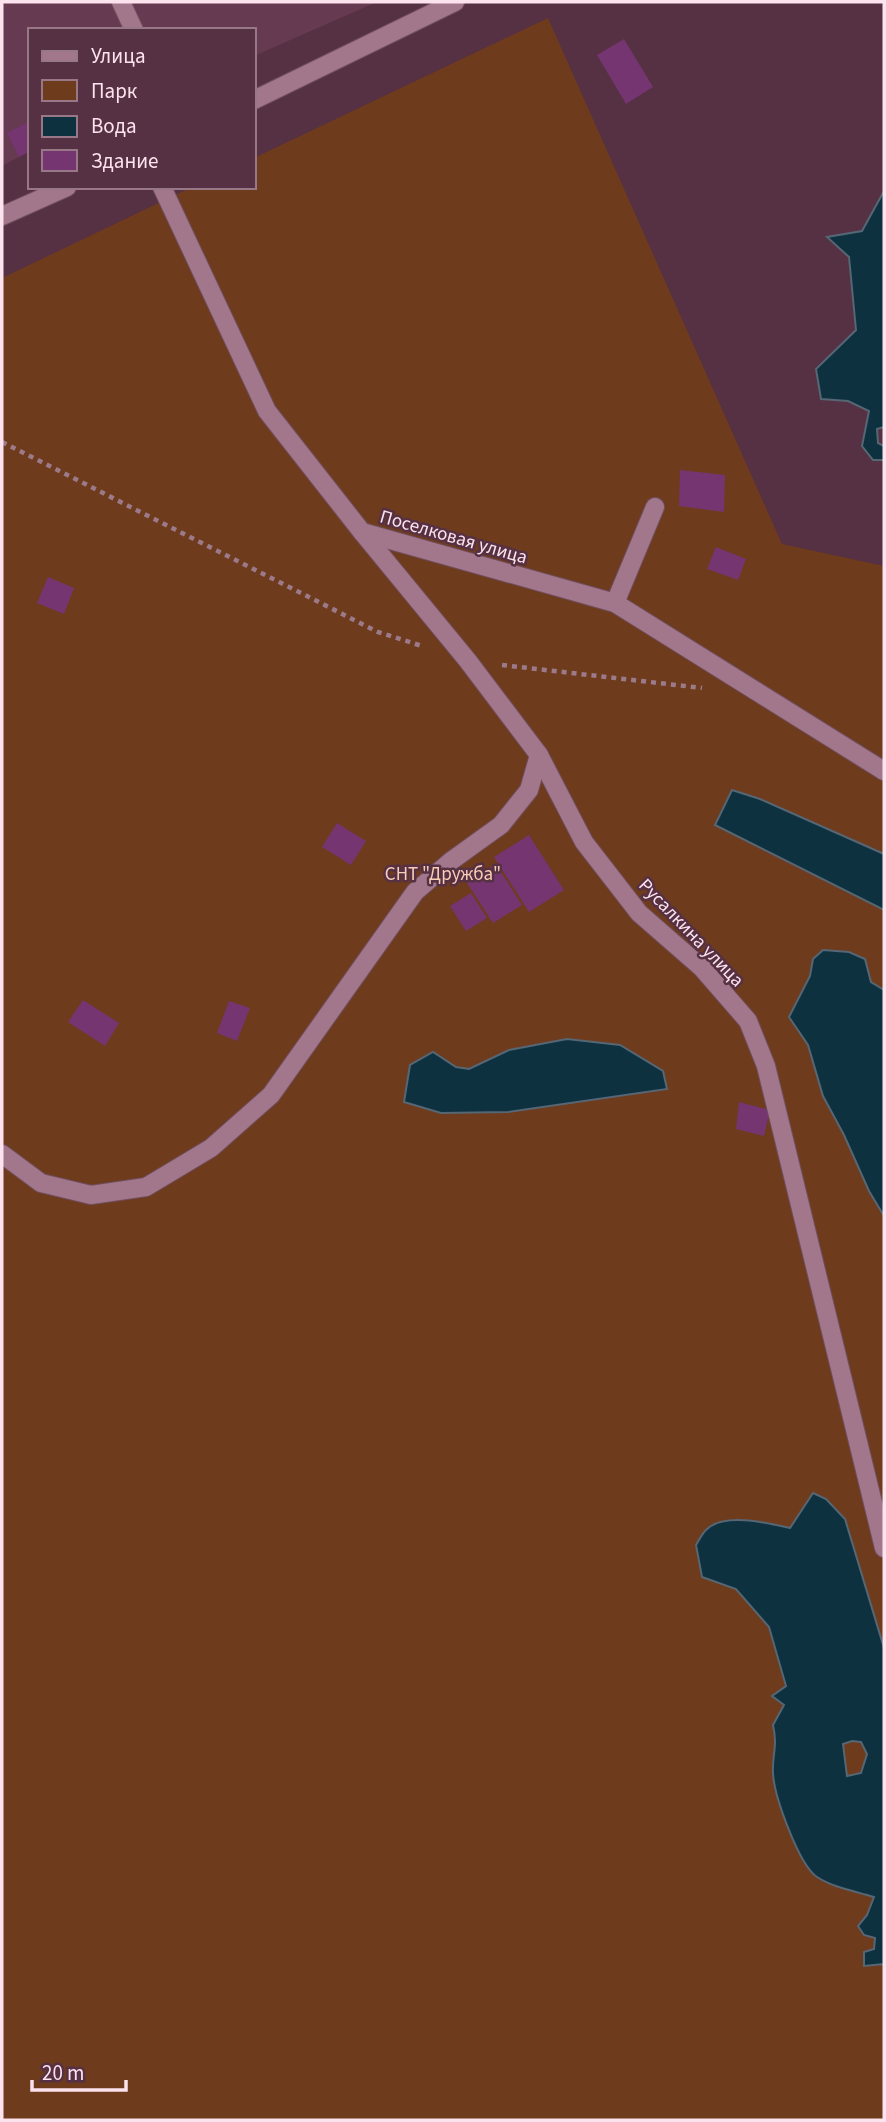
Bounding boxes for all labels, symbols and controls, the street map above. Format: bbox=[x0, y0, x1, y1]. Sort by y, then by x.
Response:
legend bbox=[28, 28, 256, 189]
text: Улица bbox=[91, 41, 146, 71]
text: Парк bbox=[91, 76, 138, 106]
text: Вода bbox=[91, 111, 137, 141]
text: Здание bbox=[91, 146, 159, 176]
street label: Поселковая улица bbox=[377, 503, 531, 571]
park label: СНТ "Дружба" bbox=[385, 861, 501, 888]
street label: Русалкина улица bbox=[632, 873, 750, 993]
scale bar bbox=[32, 2048, 126, 2092]
text: 20 m bbox=[42, 2058, 84, 2088]

